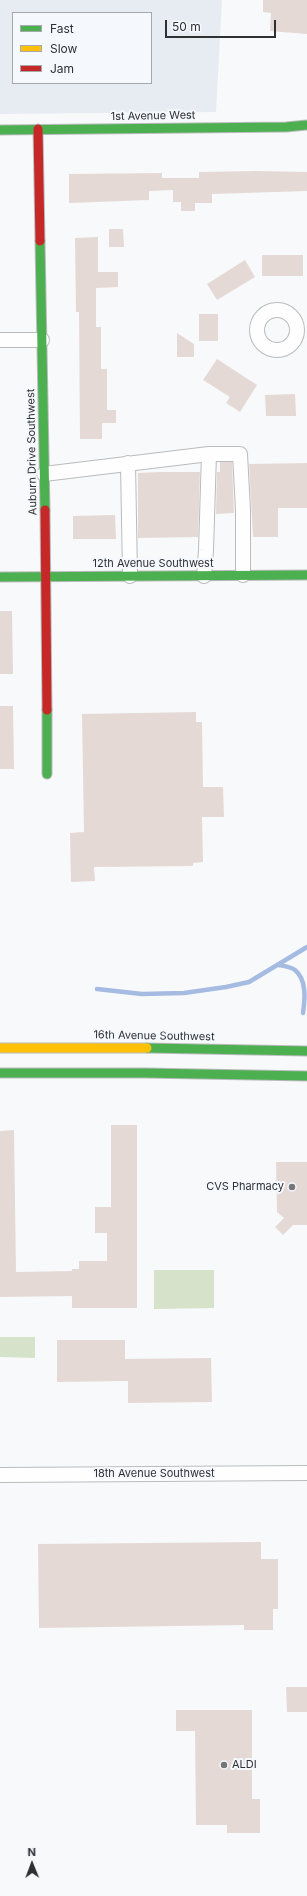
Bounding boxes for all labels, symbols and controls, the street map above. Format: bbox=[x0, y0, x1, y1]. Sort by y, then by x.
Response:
legend bbox=[12, 12, 152, 84]
scale bar bbox=[167, 12, 278, 38]
text: 50 m bbox=[172, 19, 201, 34]
text: Fast bbox=[50, 21, 74, 36]
text: Slow bbox=[50, 41, 77, 56]
text: Jam bbox=[50, 61, 74, 76]
street label: 1st Avenue West bbox=[110, 109, 196, 123]
street label: Auburn Drive Southwest bbox=[24, 389, 40, 515]
street label: 12th Avenue Southwest bbox=[93, 557, 213, 571]
street label: 16th Avenue Southwest bbox=[93, 1028, 215, 1044]
place label: CVS Pharmacy bbox=[206, 1180, 284, 1194]
marker: CVS Pharmacy bbox=[287, 1182, 297, 1192]
street label: 18th Avenue Southwest bbox=[93, 1467, 215, 1481]
place label: ALDI bbox=[232, 1758, 257, 1772]
marker: ALDI bbox=[219, 1760, 229, 1770]
north arrow bbox=[12, 1844, 52, 1884]
text: N bbox=[27, 1845, 36, 1859]

